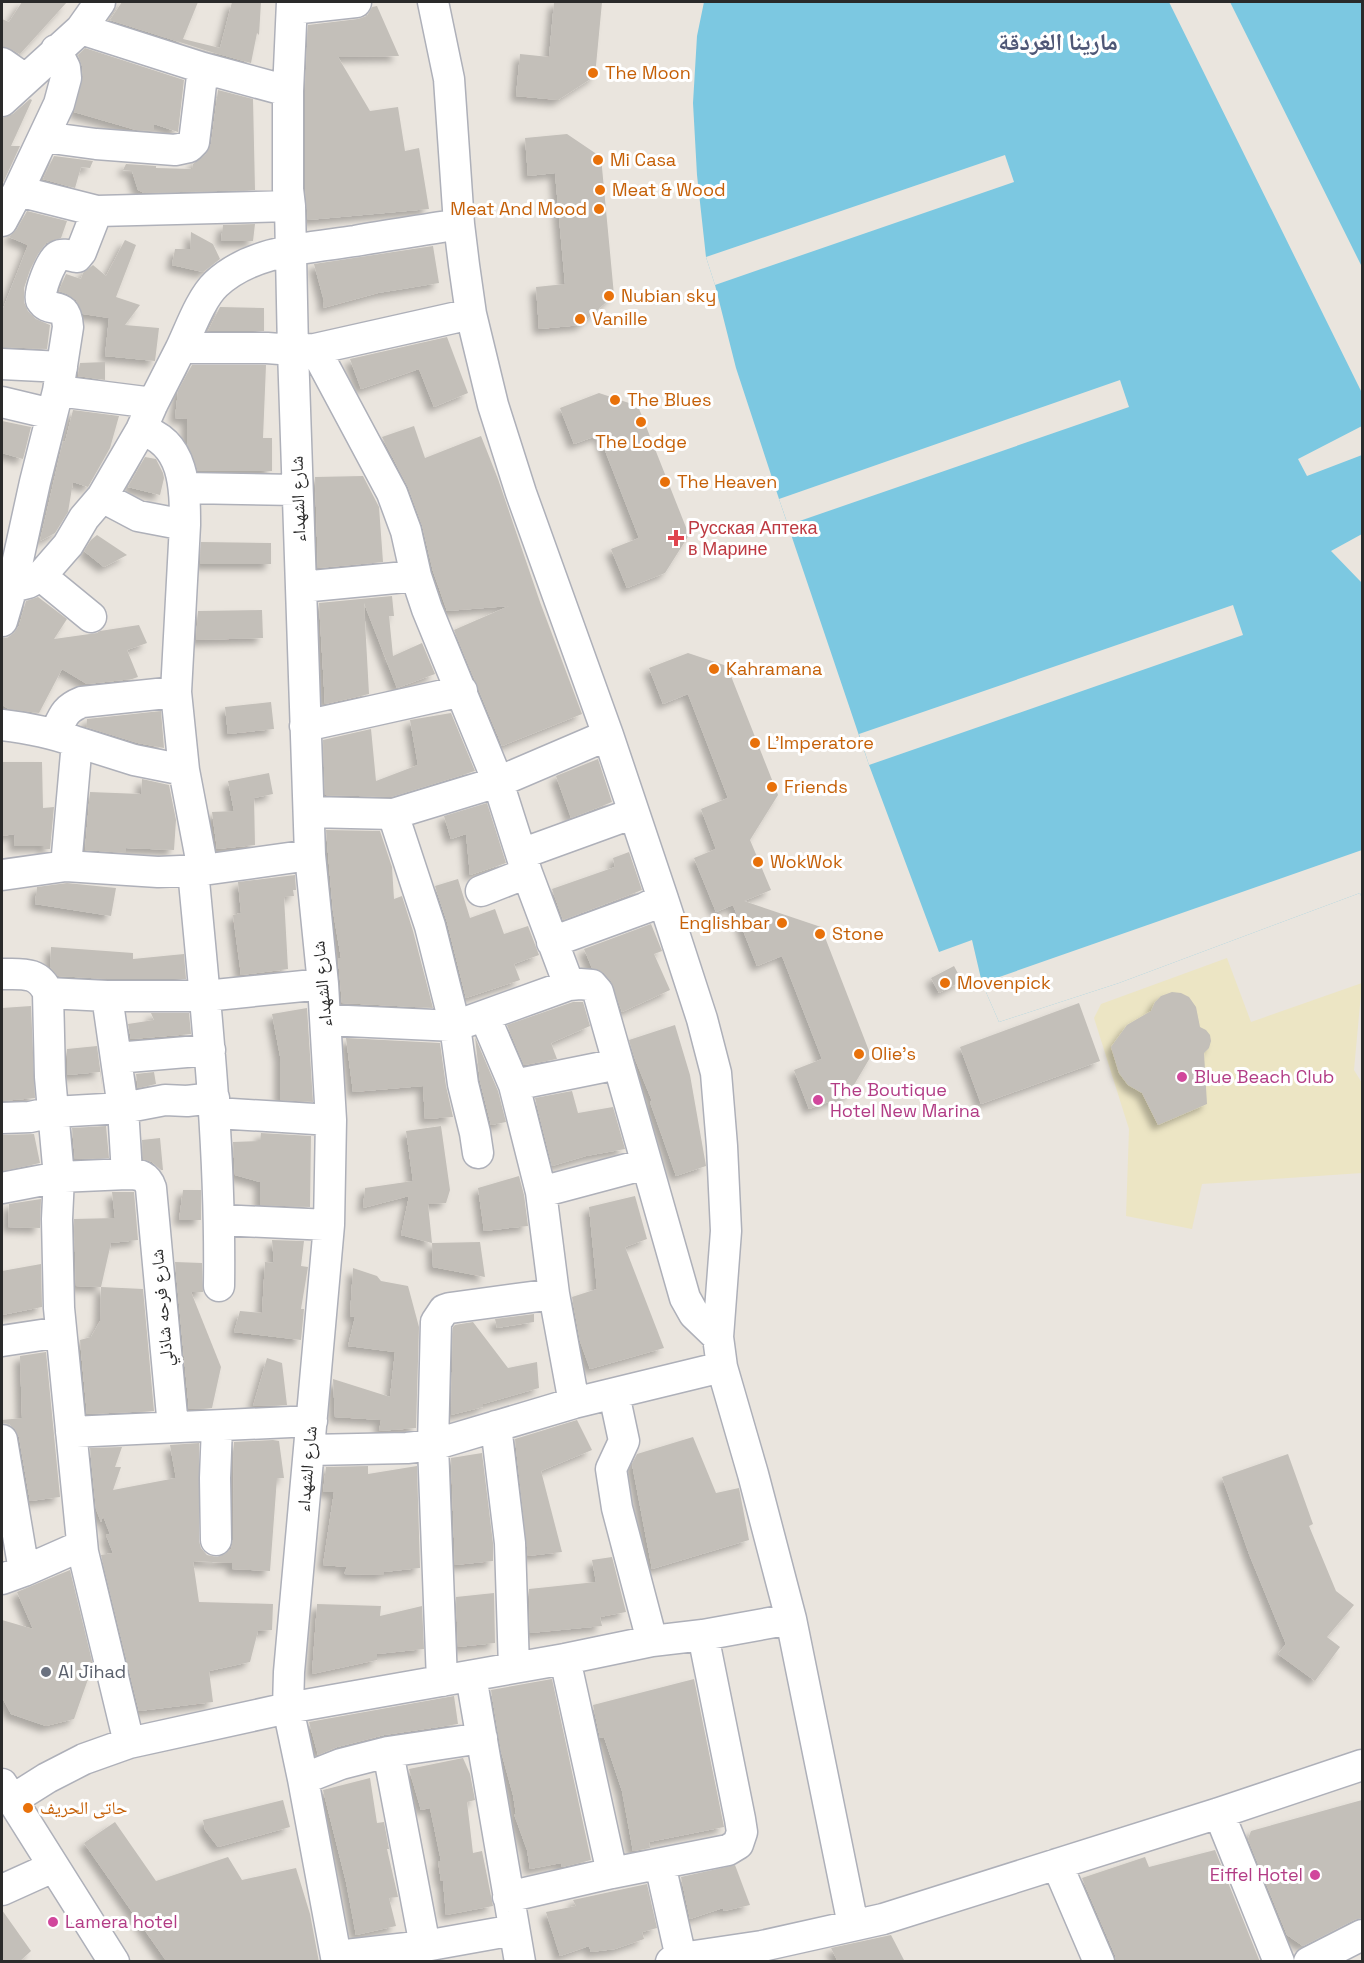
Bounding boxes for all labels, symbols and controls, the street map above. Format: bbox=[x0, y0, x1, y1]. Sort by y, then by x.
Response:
district label: مارينا الغردقة bbox=[998, 26, 1118, 57]
place label: The Moon bbox=[605, 61, 691, 84]
marker: The Moon bbox=[586, 66, 600, 80]
place label: Mi Casa bbox=[610, 148, 676, 171]
marker: Mi Casa bbox=[591, 153, 605, 167]
place label: Meat & Wood bbox=[612, 178, 726, 201]
marker: Meat & Wood bbox=[593, 183, 607, 197]
place label: Meat And Mood bbox=[450, 197, 587, 220]
marker: Meat And Mood bbox=[592, 202, 606, 216]
place label: Nubian sky bbox=[621, 284, 716, 307]
marker: Nubian sky bbox=[602, 289, 616, 303]
place label: Vanille bbox=[592, 307, 648, 330]
marker: Vanille bbox=[573, 312, 587, 326]
place label: The Blues bbox=[627, 388, 711, 411]
marker: The Blues bbox=[608, 393, 622, 407]
marker: The Lodge bbox=[634, 415, 648, 429]
place label: The Lodge bbox=[595, 430, 687, 453]
street label: شارع الشهداء bbox=[284, 455, 311, 543]
place label: The Heaven bbox=[677, 470, 777, 493]
marker: The Heaven bbox=[658, 475, 672, 489]
place label: Русская Аптека в Марине bbox=[688, 516, 819, 560]
marker: Русская Аптека в Марине bbox=[669, 531, 683, 545]
place label: Kahramana bbox=[726, 657, 822, 680]
marker: Kahramana bbox=[707, 662, 721, 676]
place label: L'Imperatore bbox=[767, 731, 874, 754]
marker: L'Imperatore bbox=[748, 736, 762, 750]
place label: Friends bbox=[784, 775, 848, 798]
marker: Friends bbox=[765, 780, 779, 794]
place label: WokWok bbox=[770, 850, 843, 873]
marker: WokWok bbox=[751, 855, 765, 869]
place label: Englishbar bbox=[679, 911, 770, 934]
marker: Englishbar bbox=[775, 916, 789, 930]
place label: Stone bbox=[832, 922, 884, 945]
marker: Stone bbox=[813, 927, 827, 941]
street label: شارع الشهداء bbox=[306, 940, 337, 1028]
place label: Movenpick bbox=[957, 971, 1051, 994]
marker: Movenpick bbox=[938, 976, 952, 990]
place label: Olie's bbox=[871, 1042, 916, 1065]
marker: Olie's bbox=[852, 1047, 866, 1061]
place label: Blue Beach Club bbox=[1194, 1065, 1334, 1088]
marker: Blue Beach Club bbox=[1175, 1070, 1189, 1084]
place label: The Boutique Hotel New Marina bbox=[830, 1078, 980, 1122]
marker: The Boutique Hotel New Marina bbox=[811, 1093, 825, 1107]
street label: شارع فرحه شاذلي bbox=[145, 1248, 182, 1368]
street label: شارع الشهداء bbox=[291, 1425, 322, 1513]
place label: Al Jihad bbox=[58, 1660, 126, 1683]
marker: Al Jihad bbox=[39, 1665, 53, 1679]
place label: حاتى الحريف bbox=[40, 1796, 127, 1819]
marker: حاتى الحريف bbox=[21, 1801, 35, 1815]
place label: Eiffel Hotel bbox=[1210, 1863, 1303, 1886]
marker: Eiffel Hotel bbox=[1308, 1868, 1322, 1882]
place label: Lamera hotel bbox=[65, 1910, 178, 1933]
marker: Lamera hotel bbox=[46, 1915, 60, 1929]

